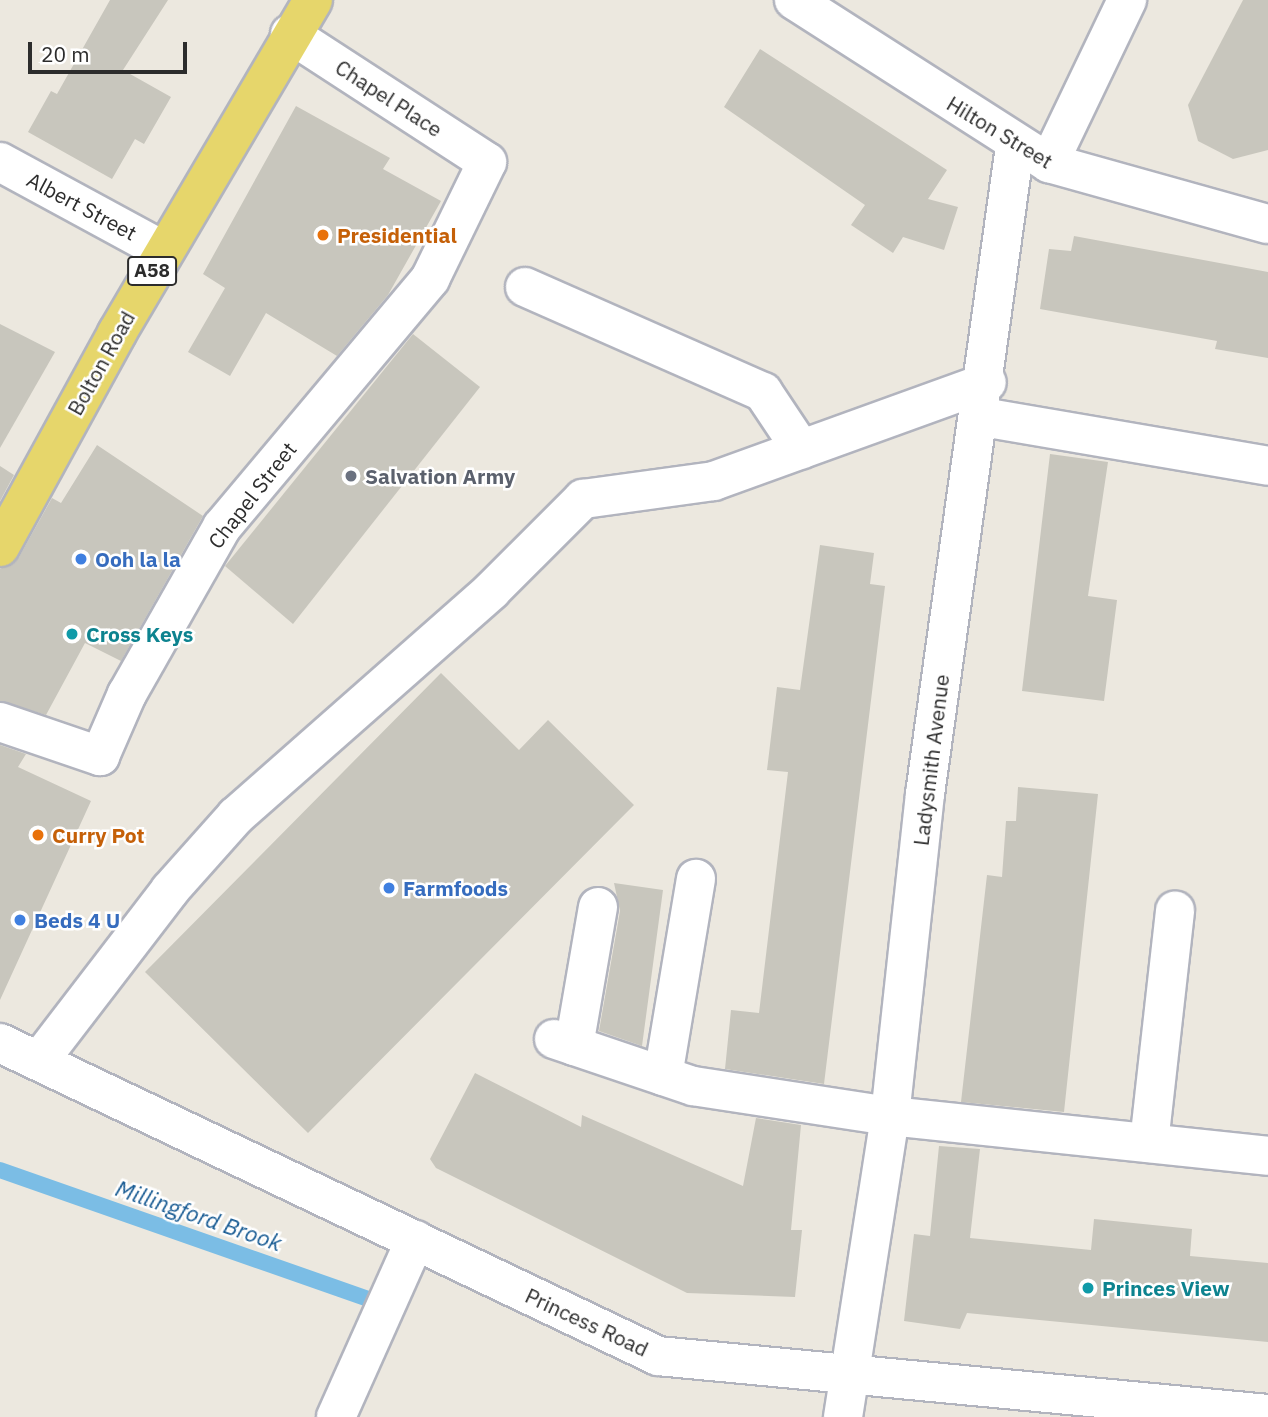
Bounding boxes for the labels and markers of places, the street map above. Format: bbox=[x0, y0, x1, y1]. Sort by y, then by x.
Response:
place label: Presidential bbox=[337, 222, 457, 248]
marker: Presidential bbox=[315, 227, 331, 243]
place label: Salvation Army bbox=[365, 463, 515, 489]
marker: Salvation Army bbox=[343, 468, 359, 484]
place label: Ooh la la bbox=[95, 546, 181, 572]
marker: Ooh la la bbox=[73, 551, 89, 567]
place label: Cross Keys bbox=[86, 621, 193, 647]
marker: Cross Keys bbox=[64, 626, 80, 642]
place label: Curry Pot bbox=[52, 822, 145, 848]
marker: Curry Pot bbox=[30, 827, 46, 843]
place label: Farmfoods bbox=[403, 875, 508, 901]
marker: Farmfoods bbox=[381, 880, 397, 896]
place label: Beds 4 U bbox=[34, 907, 120, 933]
marker: Beds 4 U bbox=[12, 912, 28, 928]
place label: Princes View bbox=[1102, 1275, 1230, 1301]
marker: Princes View bbox=[1080, 1280, 1096, 1296]

